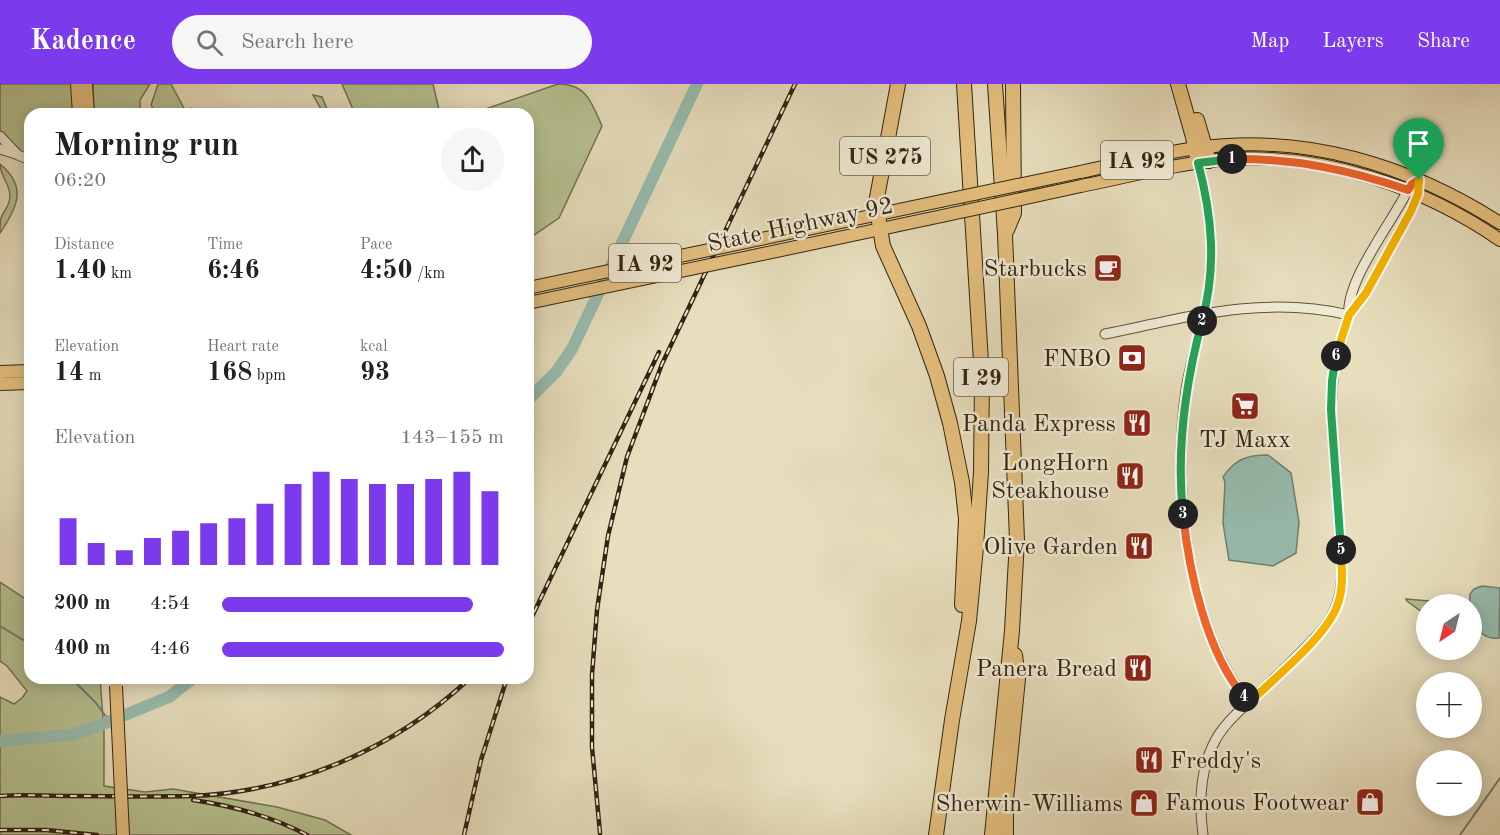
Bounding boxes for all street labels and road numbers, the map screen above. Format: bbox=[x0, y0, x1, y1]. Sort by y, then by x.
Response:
road number: US 275 bbox=[840, 137, 930, 175]
road number: IA 92 bbox=[1101, 141, 1173, 179]
street label: State Highway 92 bbox=[705, 195, 895, 257]
road number: IA 92 bbox=[609, 244, 681, 282]
road number: I 29 bbox=[954, 358, 1008, 396]

